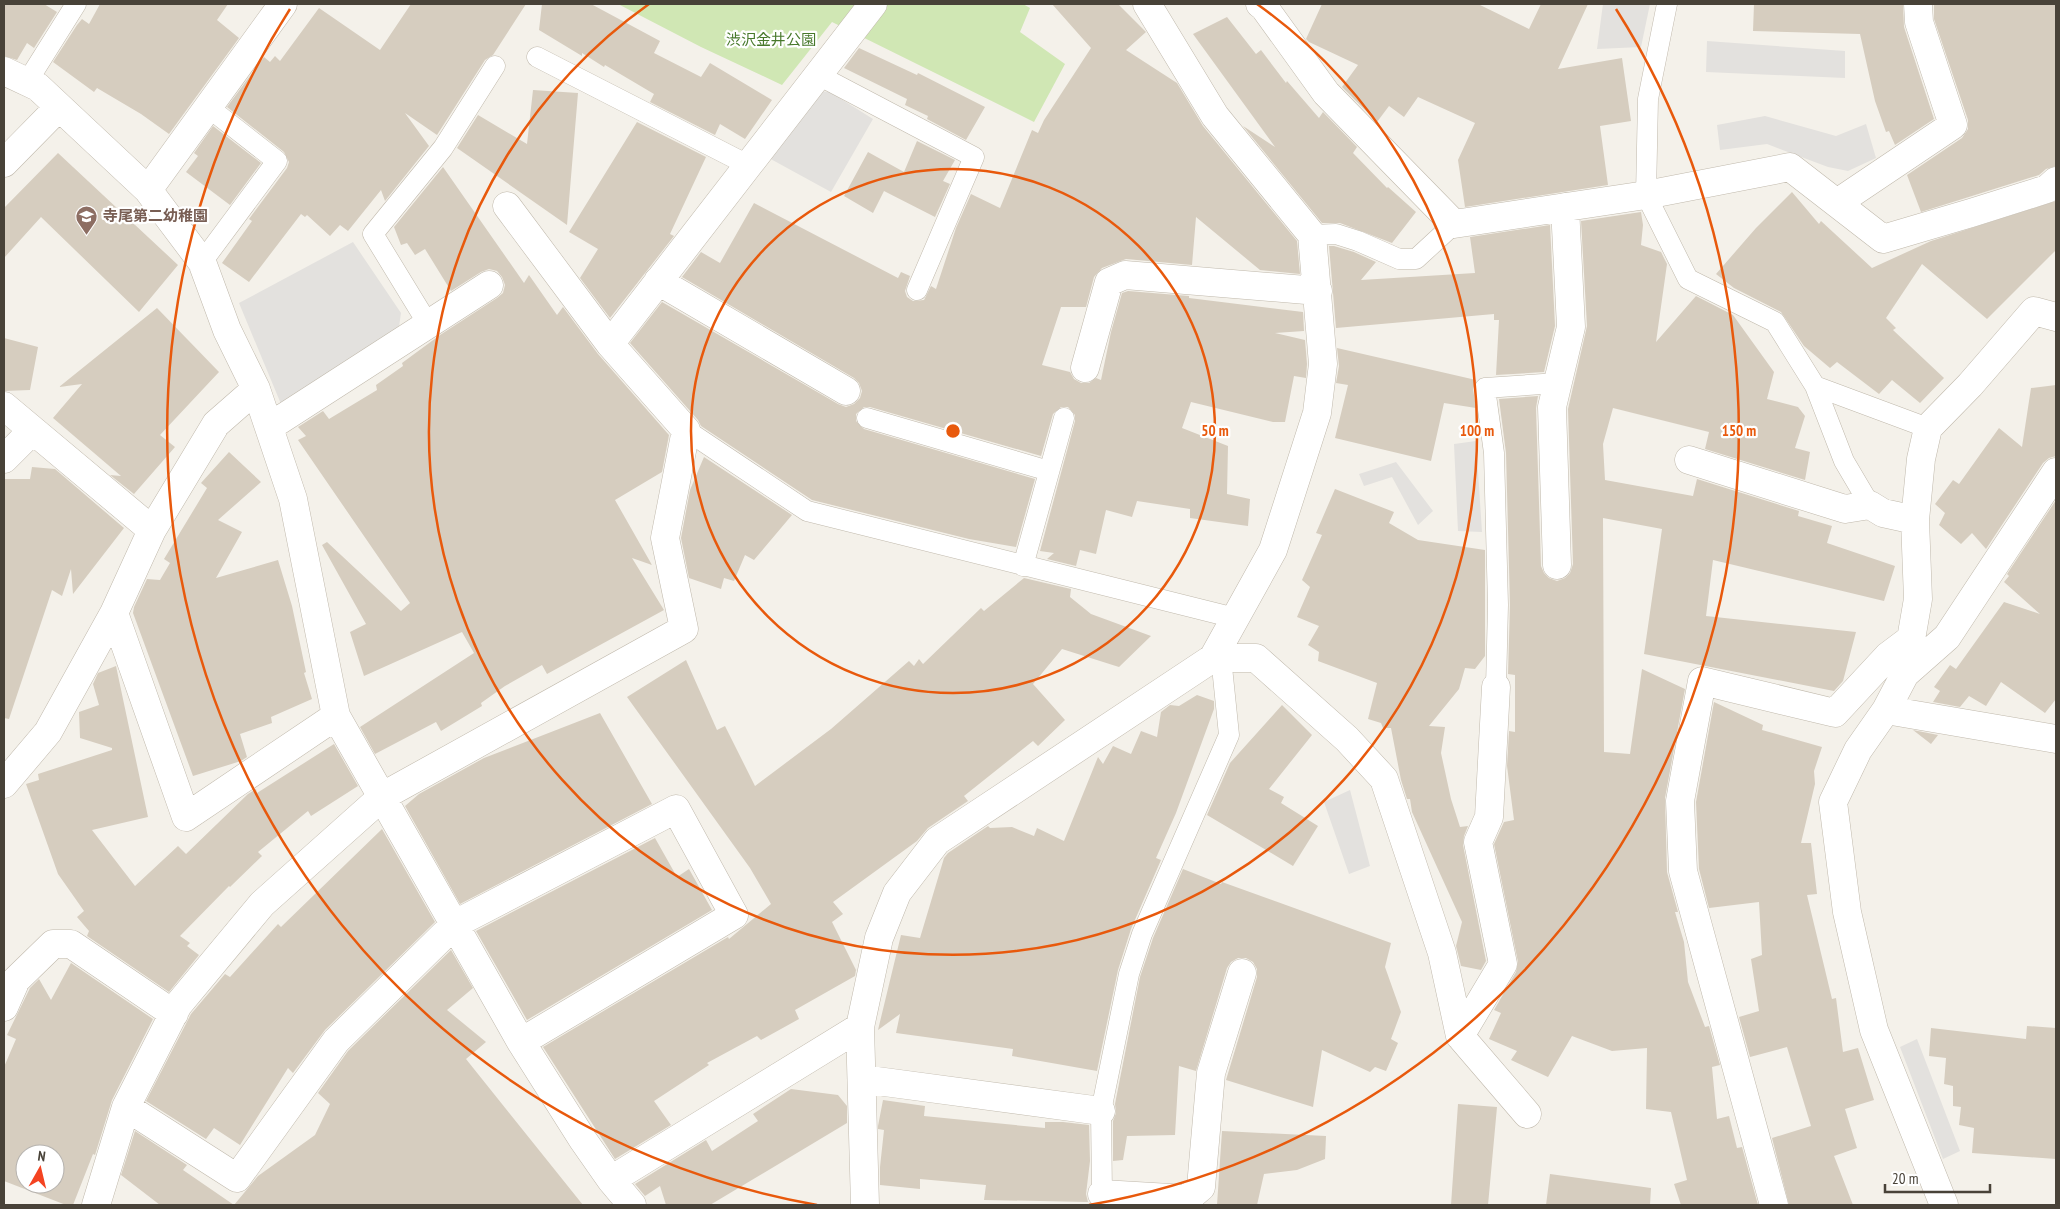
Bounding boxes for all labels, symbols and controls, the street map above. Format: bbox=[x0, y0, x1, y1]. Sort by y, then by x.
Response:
park label: 渋沢金井公園 bbox=[726, 30, 816, 49]
school or university icon: 寺尾第二幼稚園 bbox=[75, 204, 99, 235]
place label: 寺尾第二幼稚園 bbox=[103, 206, 208, 225]
text: 50 m bbox=[1201, 421, 1229, 440]
text: 100 m bbox=[1460, 421, 1494, 440]
text: 150 m bbox=[1722, 421, 1756, 440]
centre of rings bbox=[944, 422, 962, 440]
north arrow bbox=[15, 1144, 65, 1194]
text: N bbox=[37, 1147, 47, 1166]
scale bar bbox=[1885, 1162, 1990, 1194]
text: 20 m bbox=[1892, 1169, 1918, 1188]

